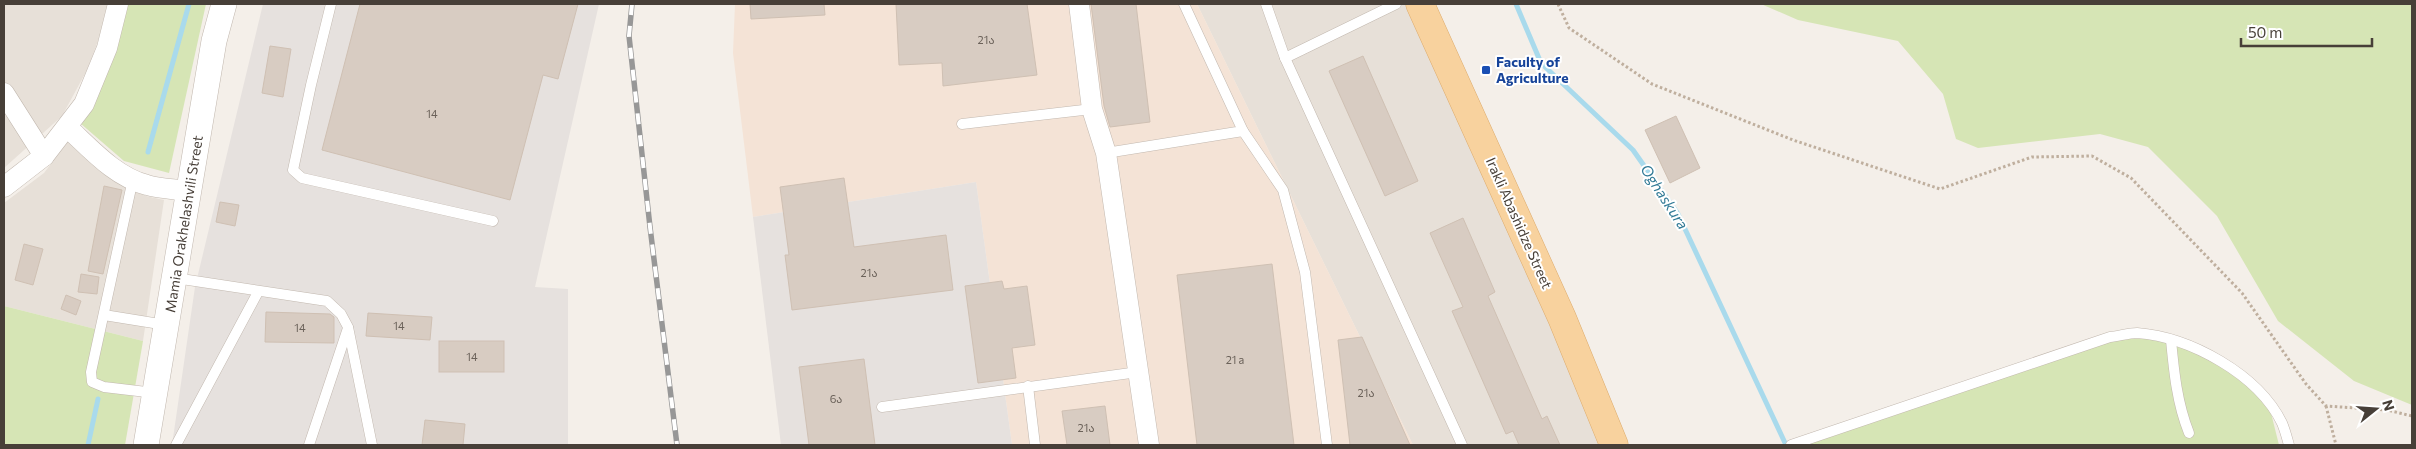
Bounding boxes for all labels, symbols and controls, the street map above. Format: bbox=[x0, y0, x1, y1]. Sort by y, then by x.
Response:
scale bar bbox=[2241, 15, 2372, 47]
text: 50 m bbox=[2248, 23, 2282, 41]
house number: 21ა bbox=[978, 33, 994, 46]
place label: Faculty of Agriculture bbox=[1496, 53, 1569, 86]
marker: Faculty of Agriculture bbox=[1480, 64, 1492, 76]
house number: 14 bbox=[426, 107, 438, 120]
street label: Mamia Orakhelashvili Street bbox=[161, 134, 206, 314]
street label: Irakli Abashidze Street bbox=[1483, 154, 1556, 291]
water label: Oghaskura bbox=[1637, 161, 1693, 232]
house number: 21ა bbox=[861, 266, 877, 279]
house number: 14 bbox=[393, 319, 405, 332]
house number: 14 bbox=[294, 321, 306, 334]
house number: 14 bbox=[466, 350, 478, 363]
house number: 21 a bbox=[1226, 353, 1244, 366]
north arrow bbox=[2351, 384, 2401, 434]
house number: 21ა bbox=[1358, 386, 1374, 399]
house number: 6ა bbox=[830, 392, 842, 405]
text: N bbox=[2379, 398, 2399, 413]
house number: 21ა bbox=[1078, 421, 1094, 434]

